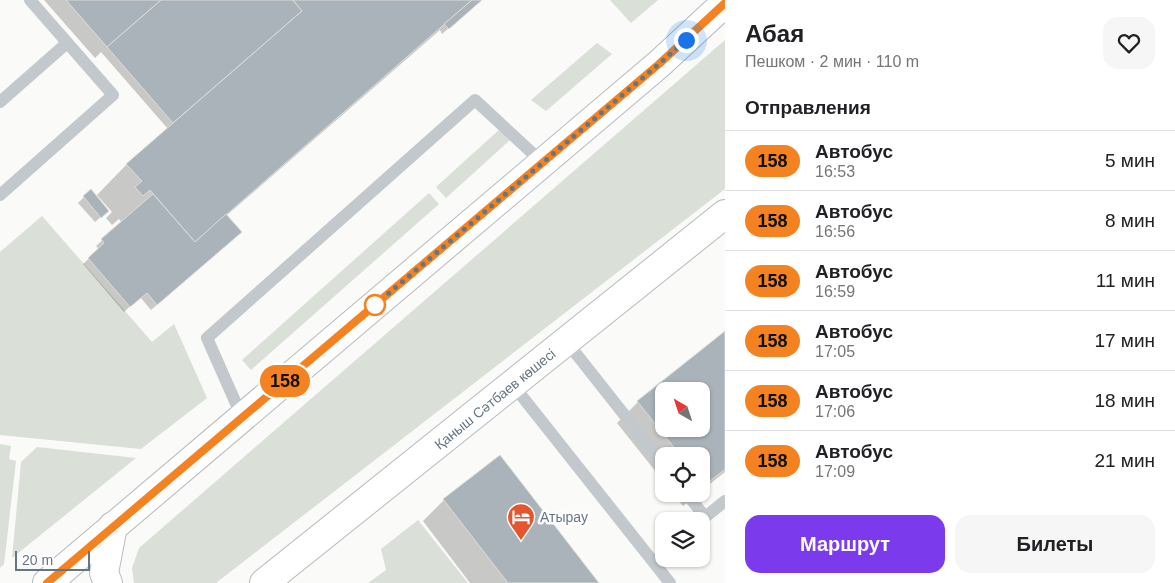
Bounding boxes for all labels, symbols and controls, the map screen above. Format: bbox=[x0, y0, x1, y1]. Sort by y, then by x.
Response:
button: heart bbox=[1103, 17, 1155, 69]
text: Абая bbox=[745, 20, 804, 47]
your location bbox=[674, 28, 699, 53]
text: Пешком · 2 мин · 110 m bbox=[745, 53, 919, 70]
text: Отправления bbox=[745, 97, 871, 118]
text: Автобус bbox=[815, 141, 893, 162]
text: 5 мин bbox=[1105, 150, 1155, 171]
text: 158 bbox=[757, 151, 788, 171]
text: 16:53 bbox=[815, 163, 855, 180]
text: Автобус bbox=[815, 201, 893, 222]
text: 8 мин bbox=[1105, 210, 1155, 231]
text: 158 bbox=[757, 211, 788, 231]
text: 16:56 bbox=[815, 223, 855, 240]
text: Автобус bbox=[815, 261, 893, 282]
text: 11 мин bbox=[1096, 270, 1155, 291]
text: 158 bbox=[757, 271, 788, 291]
text: 16:59 bbox=[815, 283, 855, 300]
unlabelled marker bbox=[364, 294, 386, 316]
text: Автобус bbox=[815, 321, 893, 342]
text: 17 мин bbox=[1094, 330, 1155, 351]
text: 158 bbox=[757, 331, 788, 351]
text: 17:05 bbox=[815, 343, 855, 360]
street label: Қаныш Сәтбаев көшесі bbox=[431, 345, 559, 453]
line badge: 158 bbox=[256, 365, 314, 397]
text: 158 bbox=[270, 371, 300, 391]
text: Автобус bbox=[815, 381, 893, 402]
north arrow bbox=[655, 382, 710, 438]
map controls bbox=[655, 382, 710, 567]
text: 18 мин bbox=[1094, 390, 1155, 411]
text: 158 bbox=[757, 391, 788, 411]
text: 17:06 bbox=[815, 403, 855, 420]
text: Автобус bbox=[815, 441, 893, 462]
button: locate bbox=[655, 447, 710, 502]
text: 21 мин bbox=[1094, 450, 1155, 471]
text: 158 bbox=[757, 451, 788, 471]
text: 17:09 bbox=[815, 463, 855, 480]
hotel icon: Атырау bbox=[506, 502, 536, 541]
place label: Атырау bbox=[540, 509, 588, 525]
button: layers bbox=[655, 512, 710, 567]
button: Маршрут bbox=[745, 515, 945, 573]
button: Билеты bbox=[955, 515, 1155, 573]
scale bar bbox=[15, 548, 90, 571]
text: 20 m bbox=[22, 552, 53, 568]

